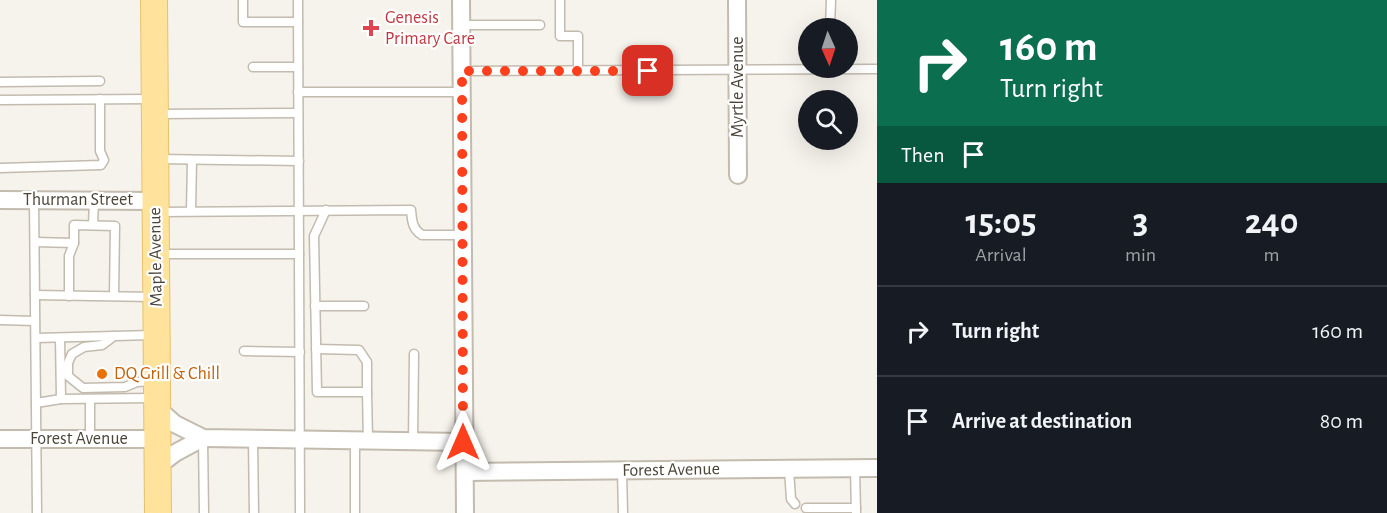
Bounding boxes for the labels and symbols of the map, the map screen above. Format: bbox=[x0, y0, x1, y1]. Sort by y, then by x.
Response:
place label: Genesis Primary Care bbox=[385, 9, 475, 48]
north arrow bbox=[798, 18, 858, 78]
marker: Genesis Primary Care bbox=[362, 19, 380, 37]
street label: Myrtle Avenue bbox=[729, 36, 747, 138]
pin bbox=[622, 45, 673, 96]
street label: Thurman Street bbox=[23, 191, 133, 209]
street label: Maple Avenue bbox=[146, 207, 166, 307]
place label: DQ Grill & Chill bbox=[114, 365, 220, 383]
marker: DQ Grill & Chill bbox=[95, 367, 109, 381]
position arrow bbox=[431, 410, 495, 474]
street label: Forest Avenue bbox=[30, 430, 128, 448]
street label: Forest Avenue bbox=[622, 460, 720, 480]

